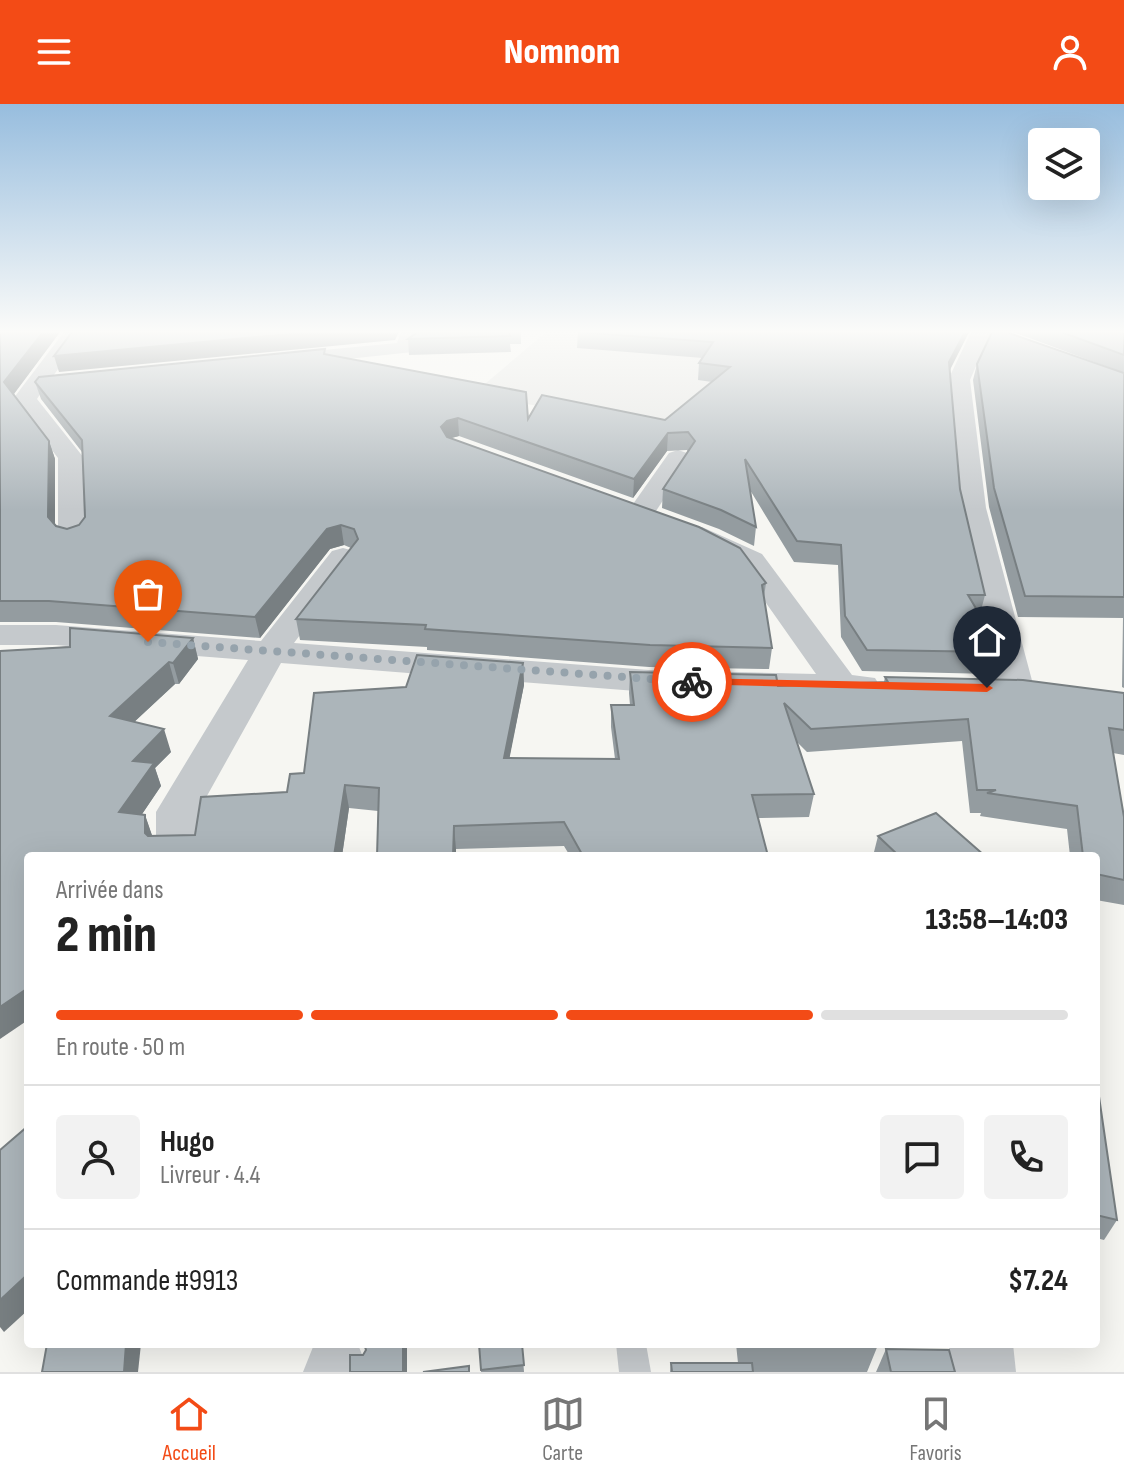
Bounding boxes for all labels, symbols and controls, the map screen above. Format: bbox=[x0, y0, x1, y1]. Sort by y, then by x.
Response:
icon: menu bbox=[32, 30, 76, 74]
icon: person bbox=[1048, 30, 1092, 74]
text: Nomnom bbox=[504, 31, 620, 74]
map controls bbox=[1028, 128, 1100, 200]
button: layers bbox=[1028, 128, 1100, 200]
pin bbox=[114, 560, 182, 642]
icon: bag bbox=[126, 572, 170, 616]
pin bbox=[953, 606, 1021, 688]
icon: home bbox=[965, 618, 1009, 662]
courier bbox=[652, 642, 732, 722]
icon: bike bbox=[670, 660, 714, 704]
text: Arrivée dans bbox=[56, 875, 164, 906]
text: 13:58–14:03 bbox=[926, 902, 1068, 938]
text: 2 min bbox=[56, 904, 157, 967]
text: En route · 50 m bbox=[56, 1032, 185, 1063]
button: person bbox=[56, 1115, 140, 1199]
button: chat bbox=[880, 1115, 964, 1199]
button: phone bbox=[984, 1115, 1068, 1199]
text: Hugo bbox=[160, 1124, 215, 1160]
text: Livreur · 4.4 bbox=[160, 1160, 260, 1191]
text: Commande #9913 bbox=[56, 1263, 238, 1299]
text: $7.24 bbox=[1008, 1263, 1068, 1299]
tab: Accueil bbox=[162, 1392, 216, 1467]
tab: Carte bbox=[541, 1392, 585, 1467]
tab: Favoris bbox=[910, 1392, 962, 1467]

